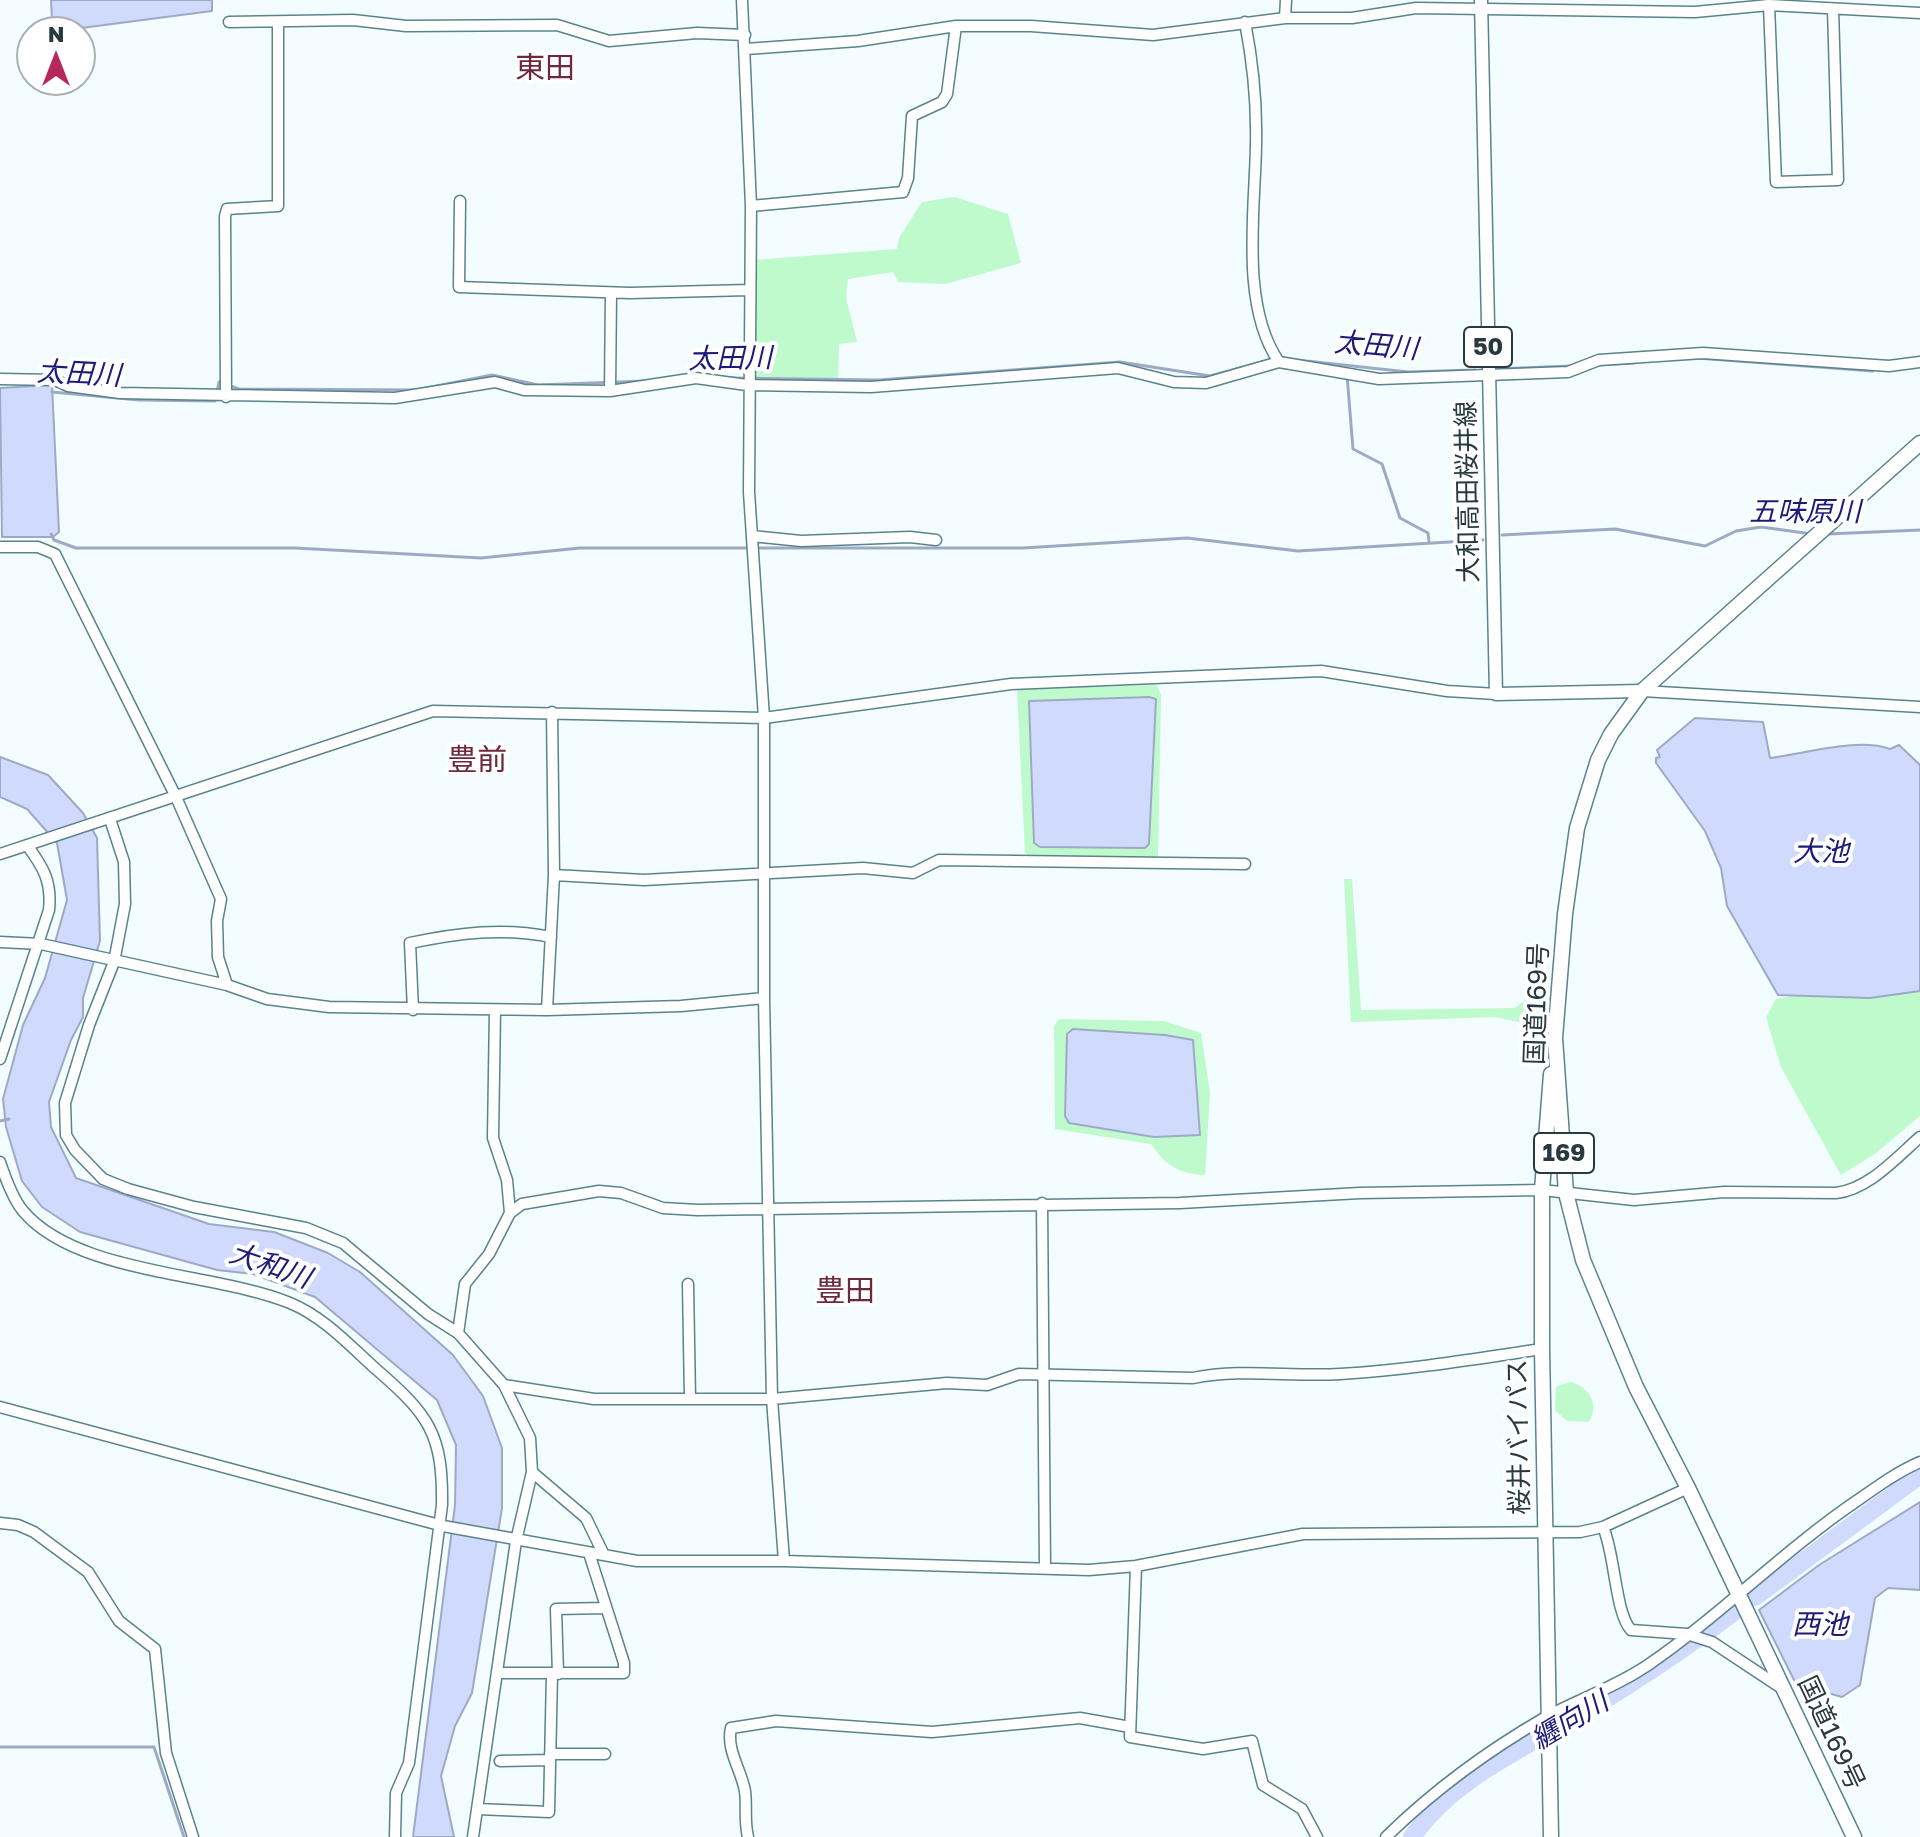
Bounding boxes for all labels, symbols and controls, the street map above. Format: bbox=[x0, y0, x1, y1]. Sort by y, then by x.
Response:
north arrow bbox=[16, 16, 96, 96]
text: N bbox=[48, 20, 64, 47]
district label: 東田 bbox=[515, 50, 575, 86]
water label: 太田川 bbox=[1333, 326, 1419, 366]
road number: 50 bbox=[1464, 327, 1512, 367]
water label: 太田川 bbox=[688, 341, 772, 377]
water label: 太田川 bbox=[36, 355, 122, 393]
street label: 大和高田桜井線 bbox=[1451, 401, 1485, 583]
water label: 五味原川 bbox=[1749, 495, 1861, 529]
district label: 豊前 bbox=[447, 742, 507, 778]
water label: 大池 bbox=[1793, 835, 1849, 869]
street label: 国道169号 bbox=[1519, 942, 1555, 1066]
road number: 169 bbox=[1534, 1133, 1594, 1173]
water label: 大和川 bbox=[225, 1236, 315, 1296]
district label: 豊田 bbox=[815, 1273, 875, 1309]
street label: 桜井バイパス bbox=[1502, 1359, 1536, 1515]
water label: 西池 bbox=[1792, 1608, 1848, 1642]
street label: 国道169号 bbox=[1791, 1671, 1871, 1795]
water label: 纒向川 bbox=[1525, 1685, 1615, 1757]

